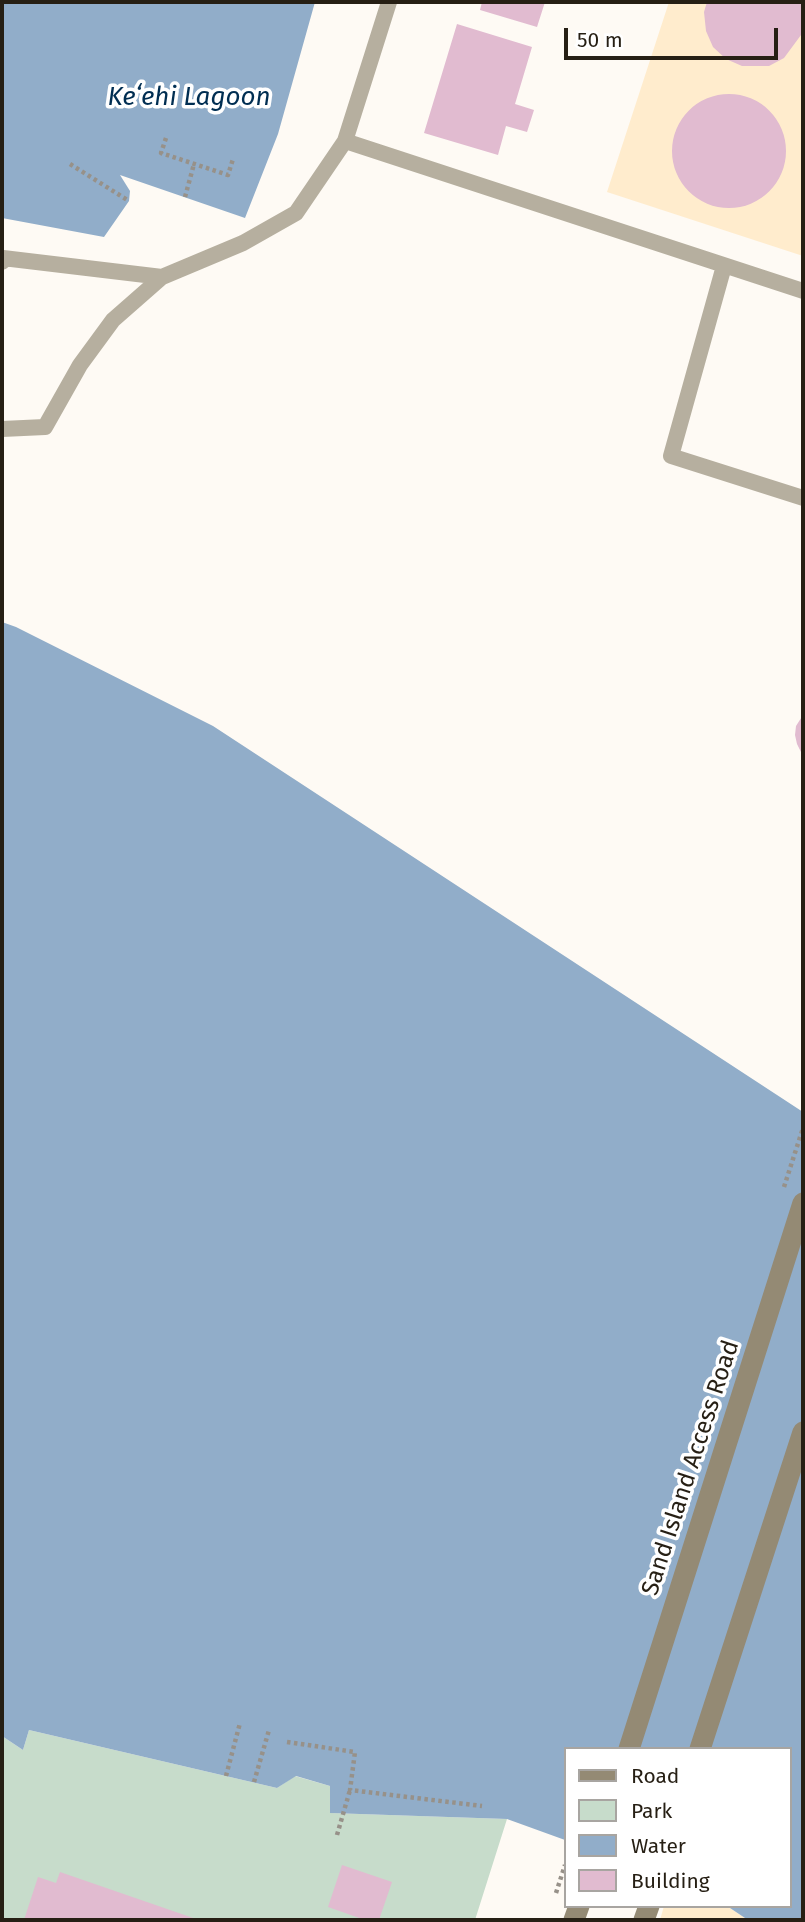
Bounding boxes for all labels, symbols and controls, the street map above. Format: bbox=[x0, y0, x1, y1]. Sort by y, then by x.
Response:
scale bar bbox=[567, 14, 780, 58]
text: 50 m bbox=[577, 27, 623, 53]
water label: Keʻehi Lagoon bbox=[107, 82, 271, 114]
street label: Sand Island Access Road bbox=[636, 1337, 746, 1599]
legend bbox=[564, 1747, 791, 1908]
text: Road bbox=[631, 1763, 679, 1789]
text: Park bbox=[631, 1798, 672, 1824]
text: Water bbox=[631, 1833, 686, 1859]
text: Building bbox=[631, 1868, 710, 1894]

